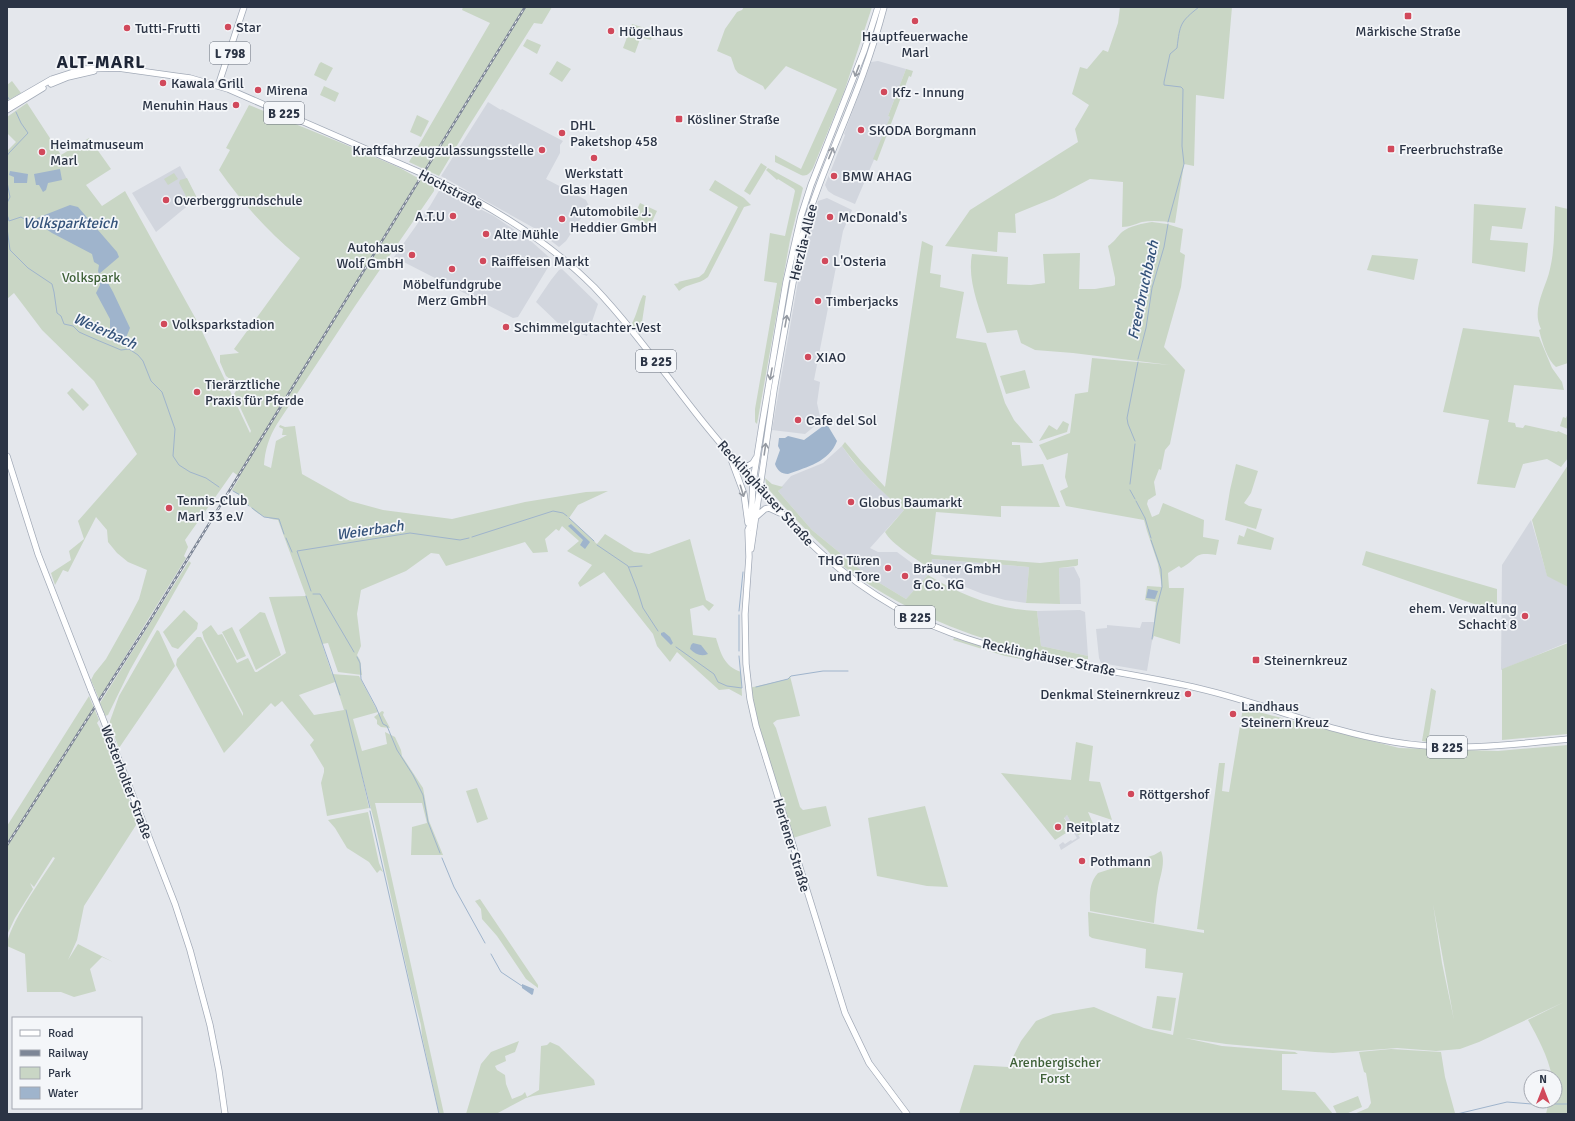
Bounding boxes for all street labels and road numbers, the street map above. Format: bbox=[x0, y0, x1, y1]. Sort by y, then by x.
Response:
road number: L 798 bbox=[210, 42, 250, 64]
road number: B 225 bbox=[264, 102, 304, 124]
street label: Hochstraße bbox=[416, 166, 486, 213]
street label: Herzlia-Allee bbox=[786, 202, 821, 282]
road number: B 225 bbox=[636, 350, 676, 372]
street label: Recklinghäuser Straße bbox=[714, 437, 817, 550]
road number: B 225 bbox=[895, 606, 935, 628]
street label: Recklinghäuser Straße bbox=[981, 635, 1117, 680]
street label: Westerholter Straße bbox=[97, 723, 156, 842]
road number: B 225 bbox=[1427, 736, 1467, 758]
street label: Hertener Straße bbox=[769, 796, 814, 894]

